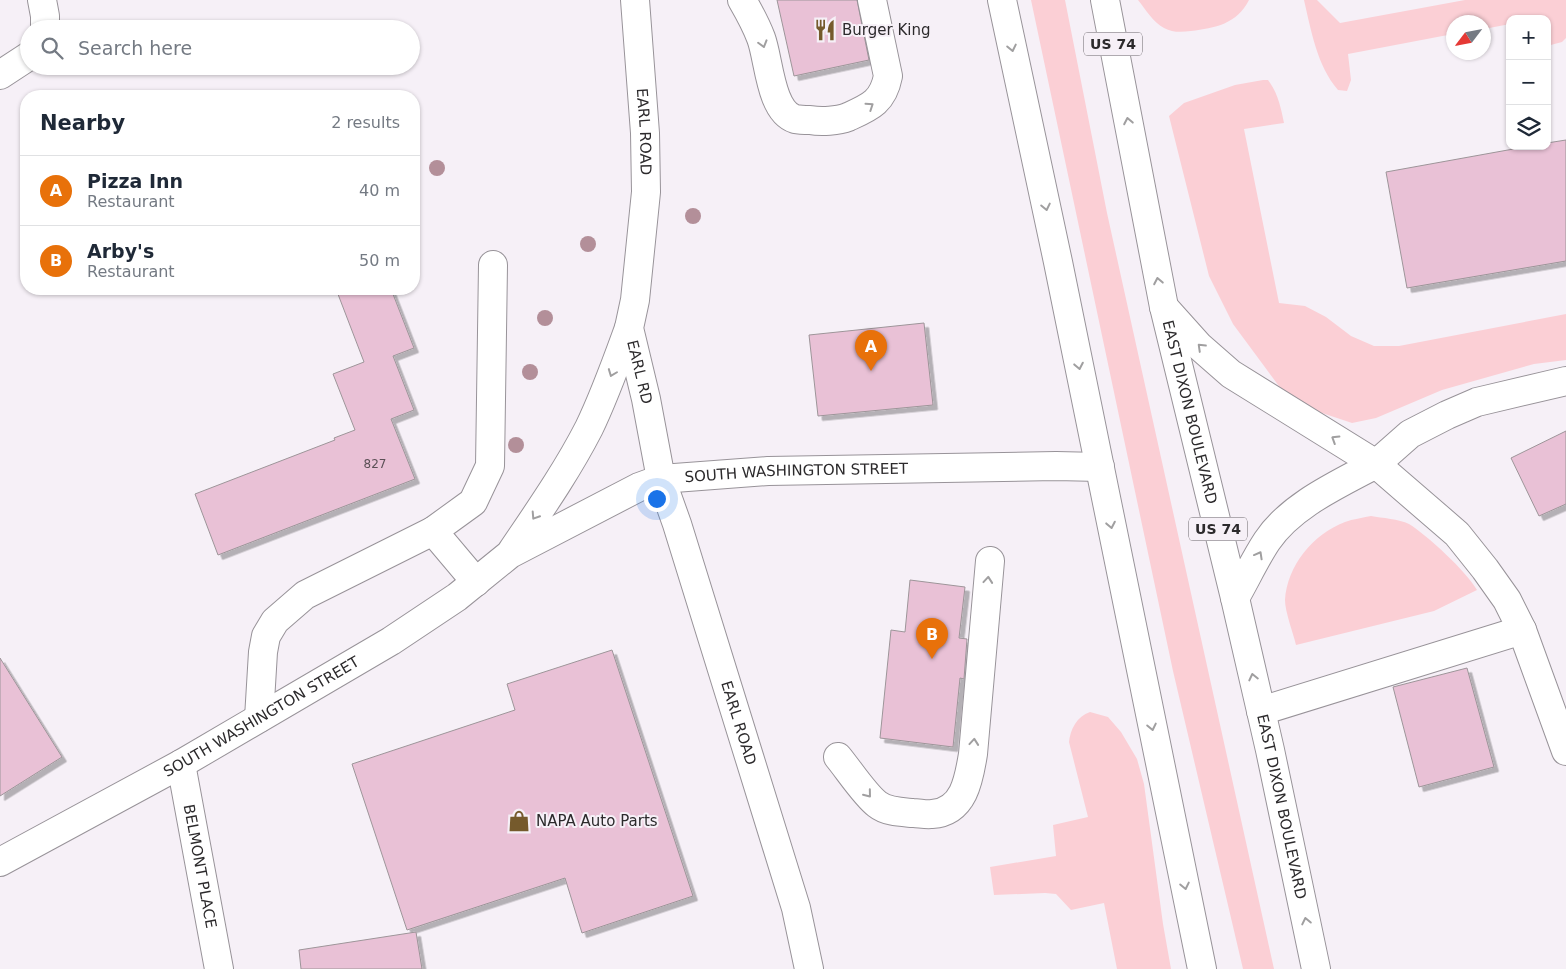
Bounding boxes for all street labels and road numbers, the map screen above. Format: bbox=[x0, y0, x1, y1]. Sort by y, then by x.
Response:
road number: US 74 bbox=[1084, 33, 1142, 56]
street label: EARL ROAD bbox=[633, 88, 655, 175]
street label: EAST DIXON BOULEVARD bbox=[1159, 319, 1221, 506]
street label: EARL RD bbox=[623, 338, 656, 406]
street label: SOUTH WASHINGTON STREET bbox=[684, 460, 909, 486]
road number: US 74 bbox=[1189, 518, 1247, 540]
street label: SOUTH WASHINGTON STREET bbox=[160, 652, 363, 781]
street label: EARL ROAD bbox=[717, 679, 760, 767]
street label: EAST DIXON BOULEVARD bbox=[1253, 712, 1310, 901]
street label: BELMONT PLACE bbox=[180, 803, 220, 930]

